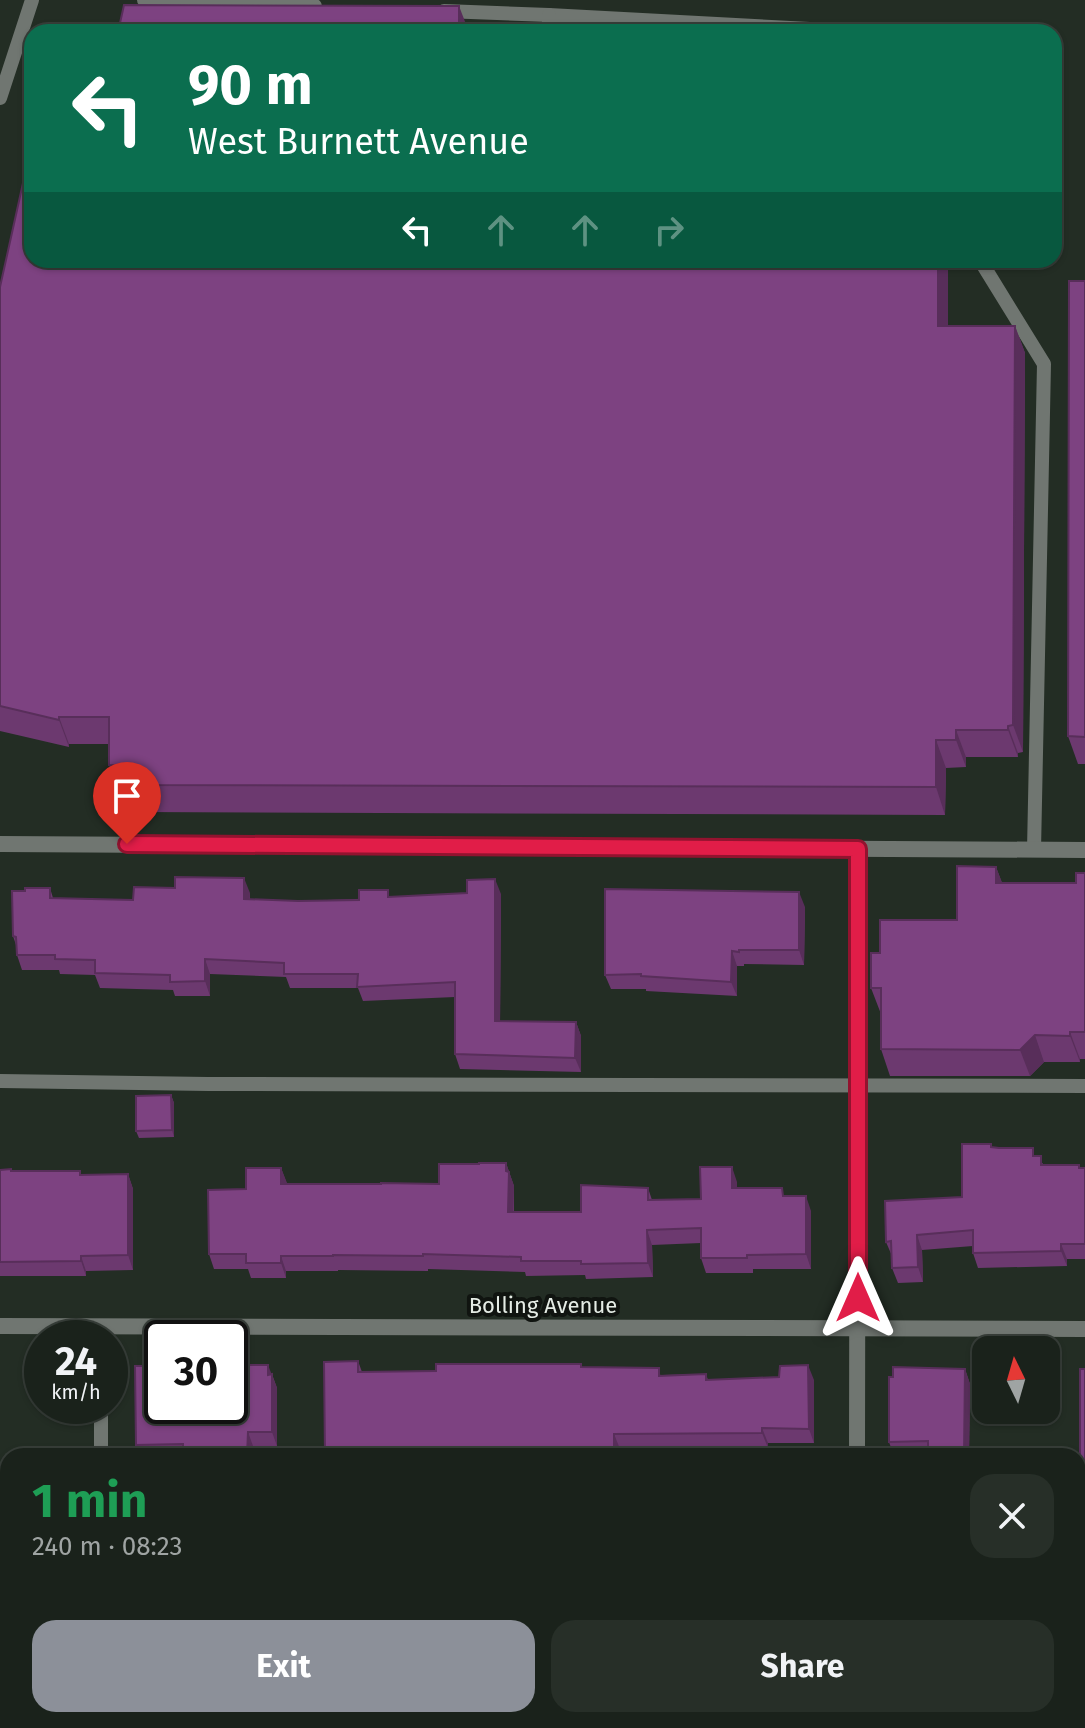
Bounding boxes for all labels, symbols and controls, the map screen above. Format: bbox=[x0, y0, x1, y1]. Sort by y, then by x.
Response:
text: 90 m bbox=[188, 52, 313, 119]
icon: left bbox=[56, 56, 160, 160]
text: West Burnett Avenue bbox=[188, 120, 529, 164]
icon: left bbox=[395, 208, 439, 252]
icon: ahead bbox=[479, 208, 523, 252]
icon: ahead bbox=[563, 208, 607, 252]
icon: right bbox=[647, 208, 691, 252]
pin bbox=[93, 762, 161, 844]
icon: arrive bbox=[105, 774, 149, 818]
position arrow bbox=[816, 1256, 900, 1340]
street label: Bolling Avenue bbox=[469, 1292, 617, 1319]
speed limit sign: 30 bbox=[144, 1320, 248, 1424]
north arrow bbox=[972, 1336, 1060, 1424]
map controls bbox=[972, 1336, 1060, 1424]
text: 24 bbox=[55, 1338, 97, 1386]
text: km/h bbox=[51, 1380, 101, 1404]
text: 1 min bbox=[32, 1472, 147, 1530]
button: close bbox=[970, 1474, 1054, 1558]
text: 240 m · 08:23 bbox=[32, 1531, 183, 1562]
button: Exit bbox=[32, 1620, 535, 1712]
button: Share bbox=[551, 1620, 1054, 1712]

